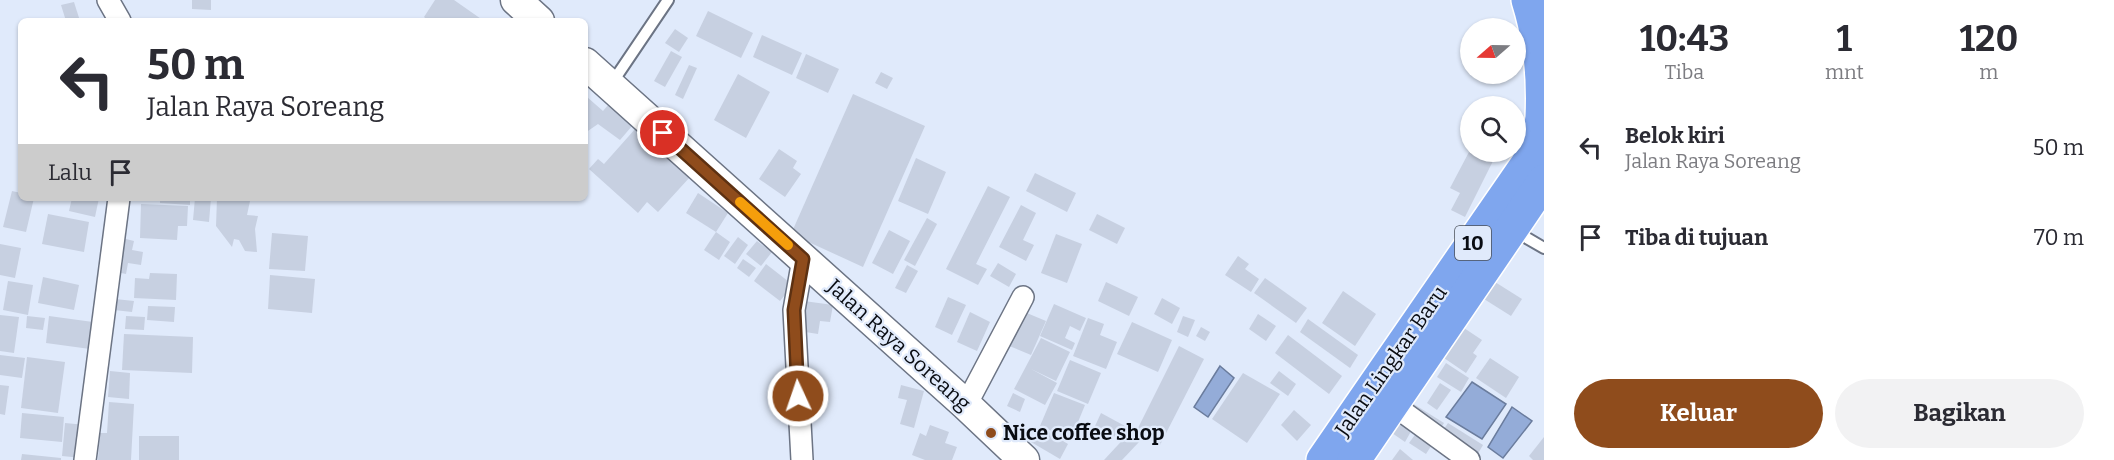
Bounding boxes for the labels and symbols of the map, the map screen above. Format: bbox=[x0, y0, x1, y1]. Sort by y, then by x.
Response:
north arrow bbox=[1460, 18, 1526, 84]
pin bbox=[637, 107, 688, 158]
road number: 10 bbox=[1455, 226, 1491, 260]
street label: Jalan Raya Soreang bbox=[821, 273, 976, 417]
street label: Jalan Lingkar Baru bbox=[1329, 281, 1453, 442]
position arrow bbox=[766, 364, 830, 428]
place label: Nice coffee shop bbox=[1003, 420, 1165, 446]
marker: Nice coffee shop bbox=[984, 426, 998, 440]

